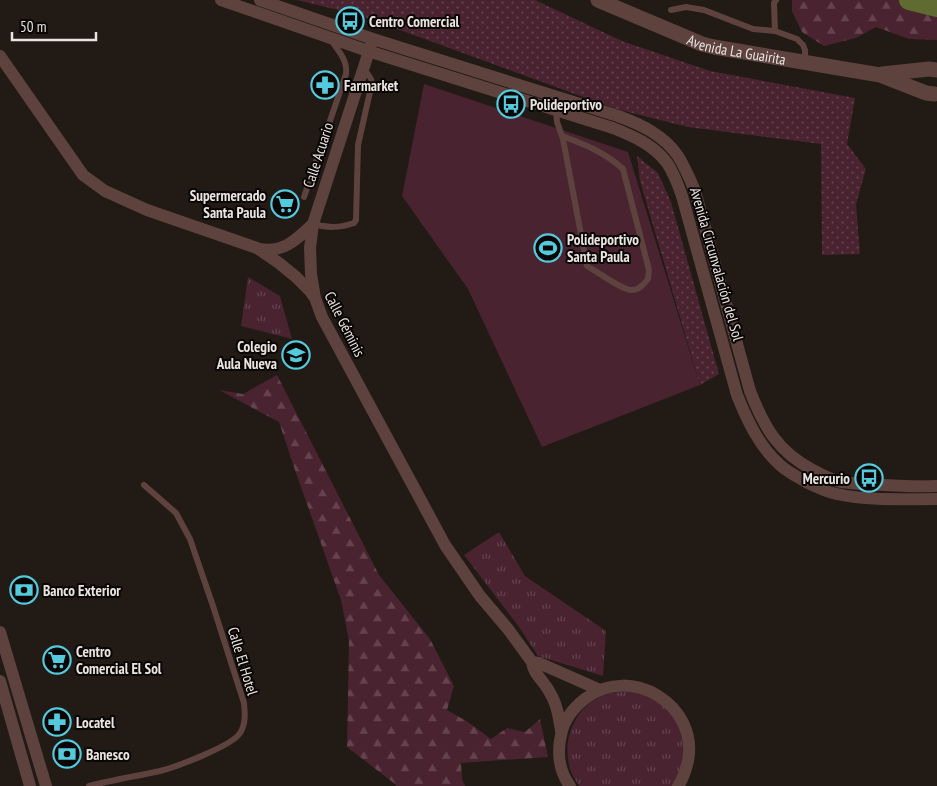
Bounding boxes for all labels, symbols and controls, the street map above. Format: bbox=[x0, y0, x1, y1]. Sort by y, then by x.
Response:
bus stop icon: Centro Comercial bbox=[335, 6, 365, 36]
scale bar bbox=[12, 10, 96, 42]
place label: Centro Comercial bbox=[369, 12, 460, 31]
text: 50 m bbox=[20, 17, 46, 36]
street label: Avenida La Guairita bbox=[684, 29, 787, 68]
pharmacy icon: Farmarket bbox=[310, 70, 340, 100]
place label: Farmarket bbox=[344, 76, 399, 95]
bus stop icon: Polideportivo bbox=[496, 89, 526, 119]
place label: Polideportivo bbox=[530, 95, 602, 114]
street label: Calle Acuario bbox=[299, 120, 337, 190]
street label: Avenida Circunvalación del Sol bbox=[686, 185, 748, 343]
place label: Supermercado Santa Paula bbox=[190, 186, 266, 222]
supermarket icon: Supermercado Santa Paula bbox=[270, 189, 300, 219]
place label: Polideportivo Santa Paula bbox=[567, 230, 639, 266]
sports icon: Polideportivo Santa Paula bbox=[533, 233, 563, 263]
street label: Calle Géminis bbox=[321, 288, 369, 360]
place label: Colegio Aula Nueva bbox=[216, 337, 277, 373]
school or university icon: Colegio Aula Nueva bbox=[281, 340, 311, 370]
bus stop icon: Mercurio bbox=[854, 463, 884, 493]
place label: Mercurio bbox=[803, 469, 850, 488]
bank icon: Banco Exterior bbox=[9, 575, 39, 605]
place label: Banco Exterior bbox=[43, 581, 121, 600]
street label: Calle El Hotel bbox=[224, 625, 263, 698]
place label: Centro Comercial El Sol bbox=[76, 642, 162, 678]
supermarket icon: Centro Comercial El Sol bbox=[42, 645, 72, 675]
pharmacy icon: Locatel bbox=[42, 707, 72, 737]
place label: Locatel bbox=[76, 713, 115, 732]
bank icon: Banesco bbox=[52, 739, 82, 769]
place label: Banesco bbox=[86, 745, 130, 764]

